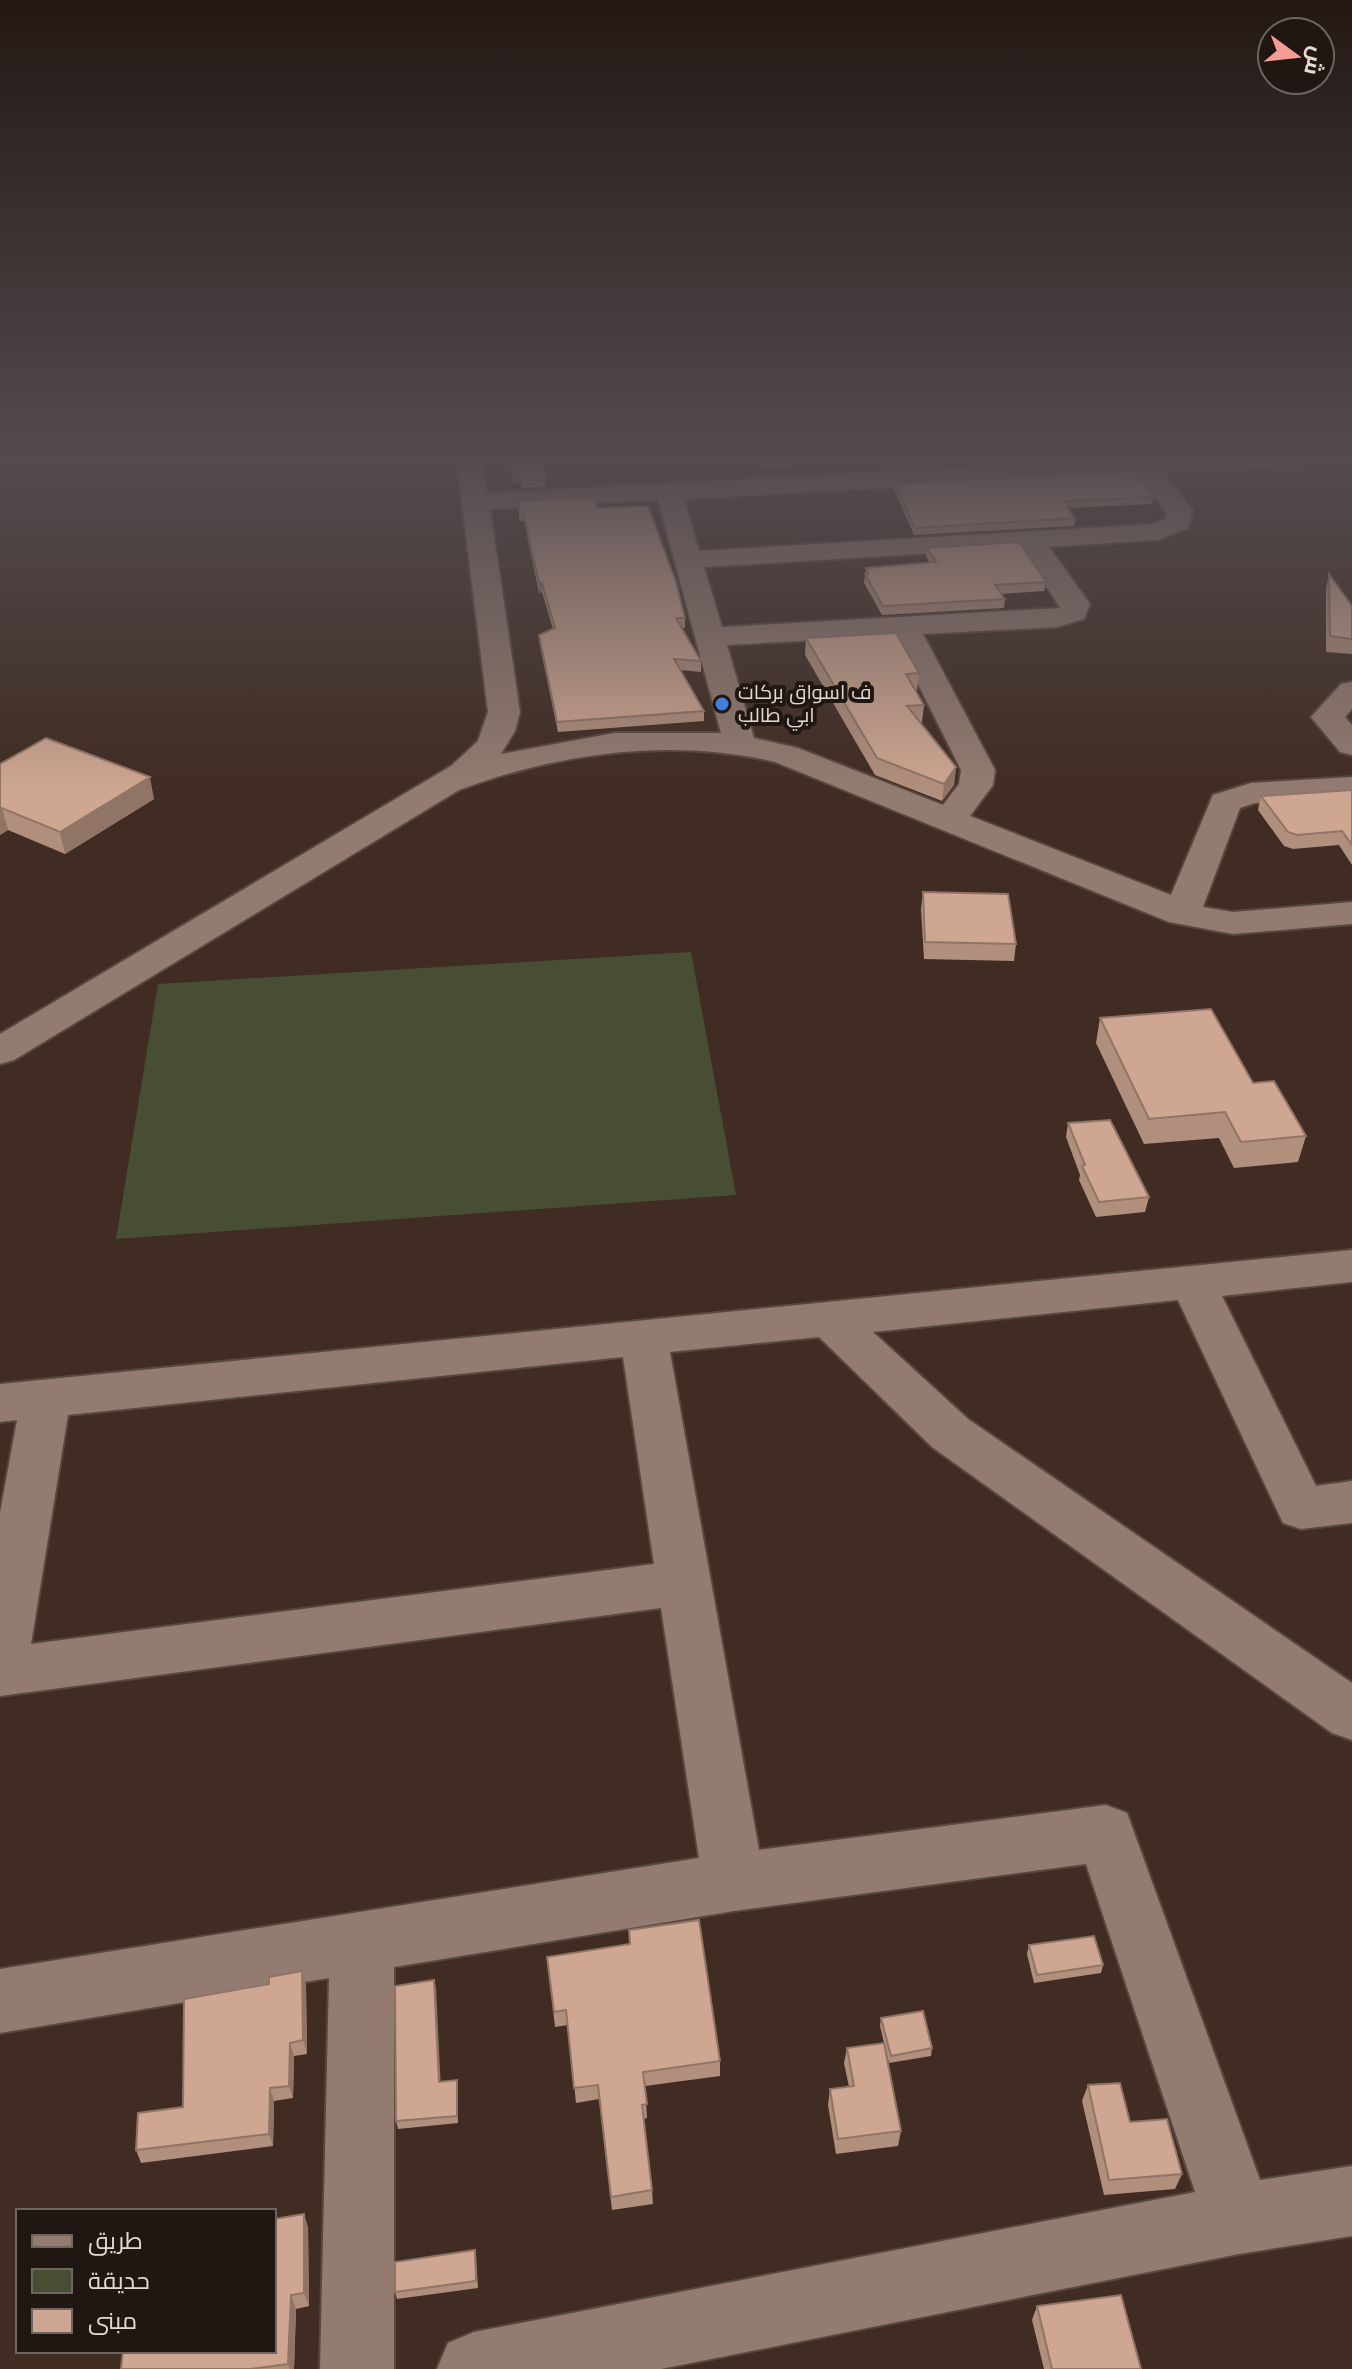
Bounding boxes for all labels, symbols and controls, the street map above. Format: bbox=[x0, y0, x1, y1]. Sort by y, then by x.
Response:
north arrow bbox=[1256, 16, 1336, 96]
text: ش bbox=[1298, 44, 1332, 78]
place label: ف اسواق بركات ابي طالب bbox=[738, 680, 872, 731]
marker: ف اسواق بركات ابي طالب bbox=[713, 695, 731, 713]
legend bbox=[16, 2209, 276, 2353]
text: طريق bbox=[88, 2226, 143, 2256]
text: حديقة bbox=[88, 2266, 150, 2295]
text: مبنى bbox=[88, 2306, 137, 2335]

